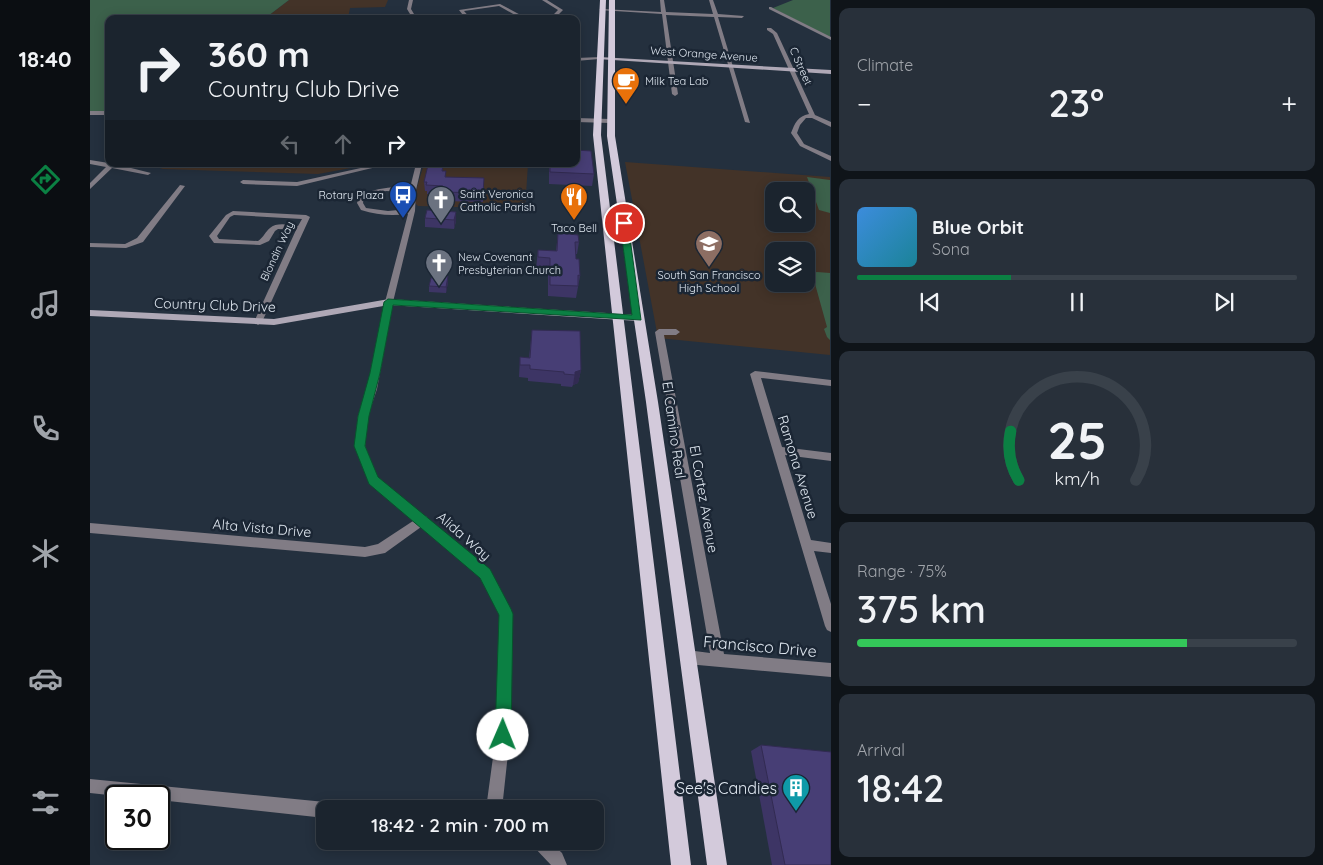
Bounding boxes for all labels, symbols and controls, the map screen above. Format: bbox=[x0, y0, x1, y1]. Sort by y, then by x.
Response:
text: 360 m bbox=[208, 32, 310, 76]
icon: right bbox=[125, 35, 190, 100]
street label: West Orange Avenue bbox=[650, 43, 758, 65]
text: 18:40 bbox=[18, 45, 72, 73]
street label: C Street bbox=[786, 45, 816, 87]
text: Climate bbox=[857, 55, 913, 75]
cafe icon: Milk Tea Lab bbox=[611, 66, 641, 105]
place label: Milk Tea Lab bbox=[645, 74, 709, 88]
text: Country Club Drive bbox=[208, 75, 399, 103]
text: 23° bbox=[1048, 79, 1104, 127]
text: − bbox=[857, 86, 872, 121]
text: + bbox=[1281, 86, 1297, 121]
icon: left bbox=[276, 130, 304, 158]
icon: ahead bbox=[329, 130, 357, 158]
icon: right bbox=[382, 130, 410, 158]
icon: directions bbox=[28, 162, 63, 197]
bus stop icon: Rotary Plaza bbox=[388, 180, 418, 219]
restaurant icon: Taco Bell bbox=[559, 182, 589, 221]
map controls bbox=[765, 182, 815, 292]
button: search bbox=[765, 182, 815, 232]
church icon: Saint Veronica Catholic Parish bbox=[426, 185, 456, 224]
place label: Saint Veronica Catholic Parish bbox=[460, 187, 535, 214]
place label: Rotary Plaza bbox=[318, 188, 384, 202]
pin bbox=[603, 202, 645, 244]
icon: arrive bbox=[610, 209, 638, 237]
text: Blue Orbit bbox=[932, 215, 1024, 239]
street label: Blondin Way bbox=[257, 219, 297, 283]
place label: Taco Bell bbox=[551, 221, 597, 235]
school or university icon: South San Francisco High School bbox=[694, 229, 724, 268]
text: Sona bbox=[932, 239, 970, 259]
button: layers bbox=[765, 242, 815, 292]
church icon: New Covenant Presbyterian Church bbox=[424, 248, 454, 287]
place label: New Covenant Presbyterian Church bbox=[458, 250, 561, 277]
place label: South San Francisco High School bbox=[657, 268, 761, 295]
icon: music bbox=[28, 287, 63, 322]
icon: previous bbox=[916, 288, 944, 316]
icon: pause bbox=[1063, 288, 1091, 316]
icon: next bbox=[1210, 288, 1238, 316]
street label: Country Club Drive bbox=[154, 294, 276, 316]
street label: El Camino Real bbox=[658, 380, 690, 480]
text: 25 bbox=[1047, 407, 1107, 472]
icon: phone bbox=[28, 411, 63, 446]
street label: Ramona Avenue bbox=[774, 413, 822, 521]
street label: El Cortez Avenue bbox=[686, 444, 722, 554]
text: km/h bbox=[1054, 467, 1100, 489]
street label: Alida Way bbox=[433, 508, 495, 564]
street label: Alta Vista Drive bbox=[212, 515, 312, 541]
icon: climate bbox=[28, 536, 63, 571]
text: Range · 75% bbox=[857, 561, 947, 581]
text: 375 km bbox=[857, 585, 986, 633]
street label: Francisco Drive bbox=[702, 631, 818, 661]
icon: car bbox=[28, 661, 63, 696]
position arrow bbox=[476, 708, 528, 760]
text: Arrival bbox=[857, 740, 905, 760]
text: 18:42 bbox=[857, 764, 945, 812]
building icon: See's Candies bbox=[781, 773, 811, 812]
place label: See's Candies bbox=[676, 778, 777, 798]
icon: filters bbox=[28, 785, 63, 820]
speed limit sign: 30 bbox=[105, 785, 170, 850]
text: 18:42 · 2 min · 700 m bbox=[371, 813, 549, 837]

